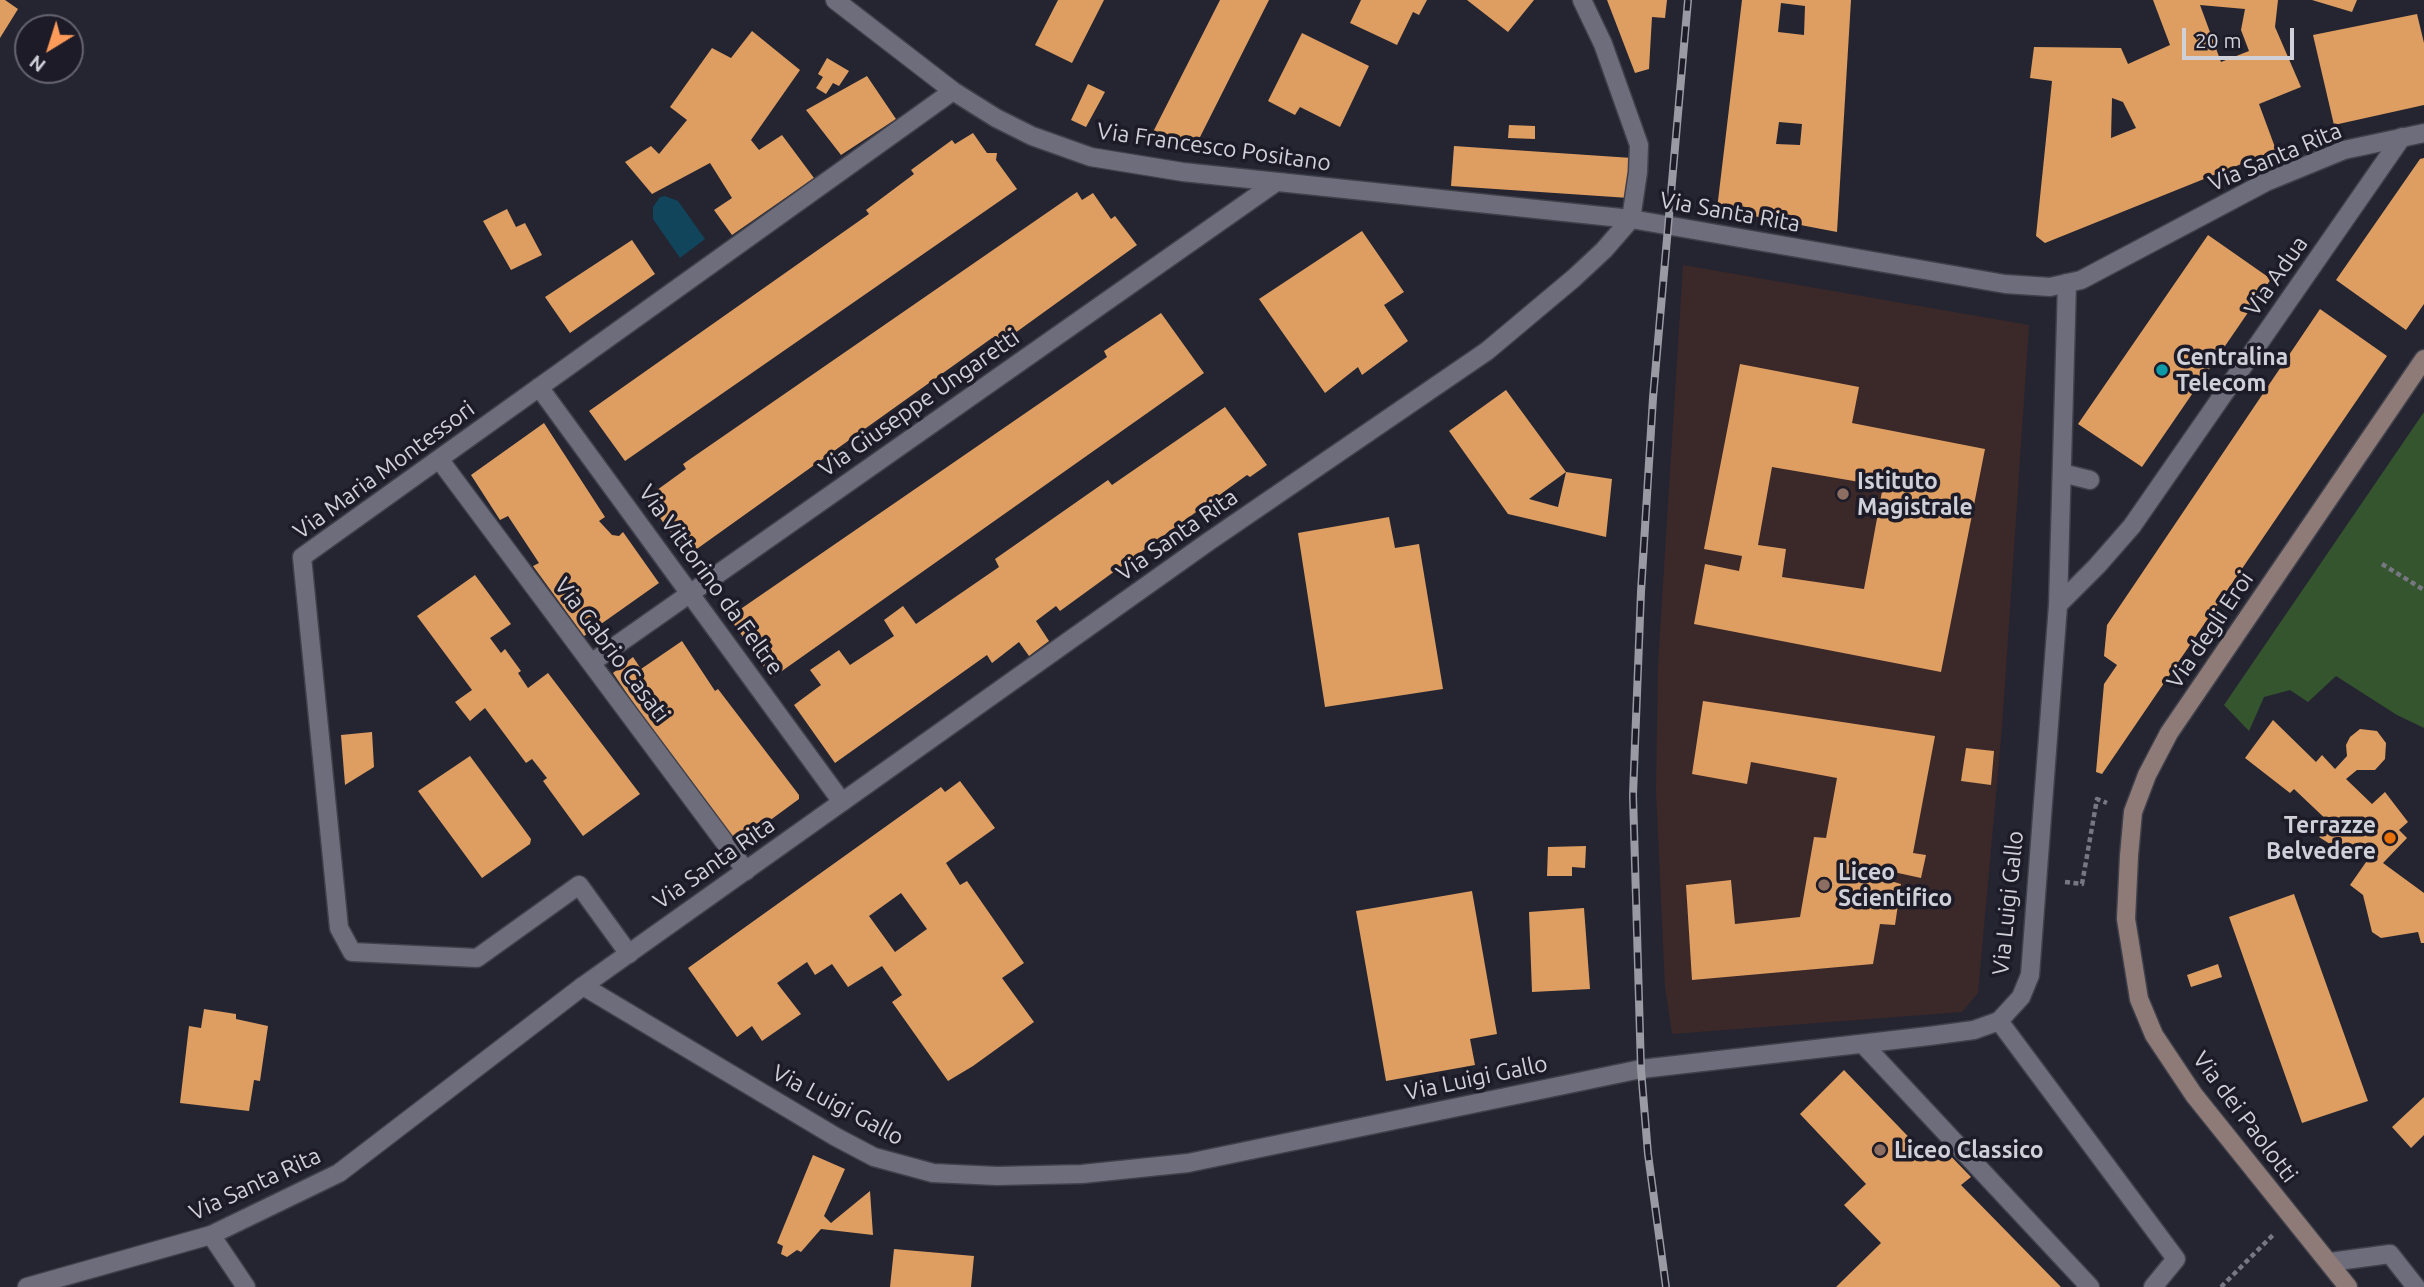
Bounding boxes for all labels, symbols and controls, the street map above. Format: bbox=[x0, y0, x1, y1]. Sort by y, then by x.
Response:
north arrow bbox=[14, 14, 84, 84]
scale bar bbox=[2186, 14, 2298, 58]
text: 20 m bbox=[2195, 28, 2242, 52]
text: N bbox=[25, 51, 50, 77]
street label: Via Francesco Positano bbox=[1095, 117, 1333, 177]
street label: Via Santa Rita bbox=[2204, 117, 2346, 197]
street label: Via Santa Rita bbox=[1658, 186, 1802, 238]
street label: Via Adua bbox=[2238, 231, 2314, 321]
street label: Via Giuseppe Ungaretti bbox=[813, 323, 1025, 483]
place label: Centralina Telecom bbox=[2176, 343, 2288, 397]
marker: Centralina Telecom bbox=[2154, 362, 2170, 378]
street label: Via Maria Montessori bbox=[288, 395, 480, 545]
place label: Istituto Magistrale bbox=[1857, 467, 1973, 521]
street label: Via Vittorino da Feltre bbox=[633, 480, 789, 680]
street label: Via Santa Rita bbox=[1111, 483, 1243, 587]
marker: Istituto Magistrale bbox=[1835, 486, 1851, 502]
street label: Via degli Eroi bbox=[2161, 566, 2259, 694]
street label: Via Gabrio Casati bbox=[549, 572, 675, 728]
street label: Via Santa Rita bbox=[648, 811, 780, 915]
place label: Terrazze Belvedere bbox=[2266, 811, 2376, 865]
street label: Via Luigi Gallo bbox=[1987, 829, 2029, 977]
marker: Terrazze Belvedere bbox=[2382, 830, 2398, 846]
place label: Liceo Scientifico bbox=[1838, 858, 1952, 912]
marker: Liceo Scientifico bbox=[1816, 877, 1832, 893]
street label: Via dei Paolotti bbox=[2187, 1046, 2303, 1188]
street label: Via Luigi Gallo bbox=[1402, 1049, 1550, 1107]
street label: Via Luigi Gallo bbox=[767, 1059, 909, 1151]
place label: Liceo Classico bbox=[1894, 1136, 2044, 1164]
street label: Via Santa Rita bbox=[185, 1142, 325, 1226]
marker: Liceo Classico bbox=[1872, 1142, 1888, 1158]

